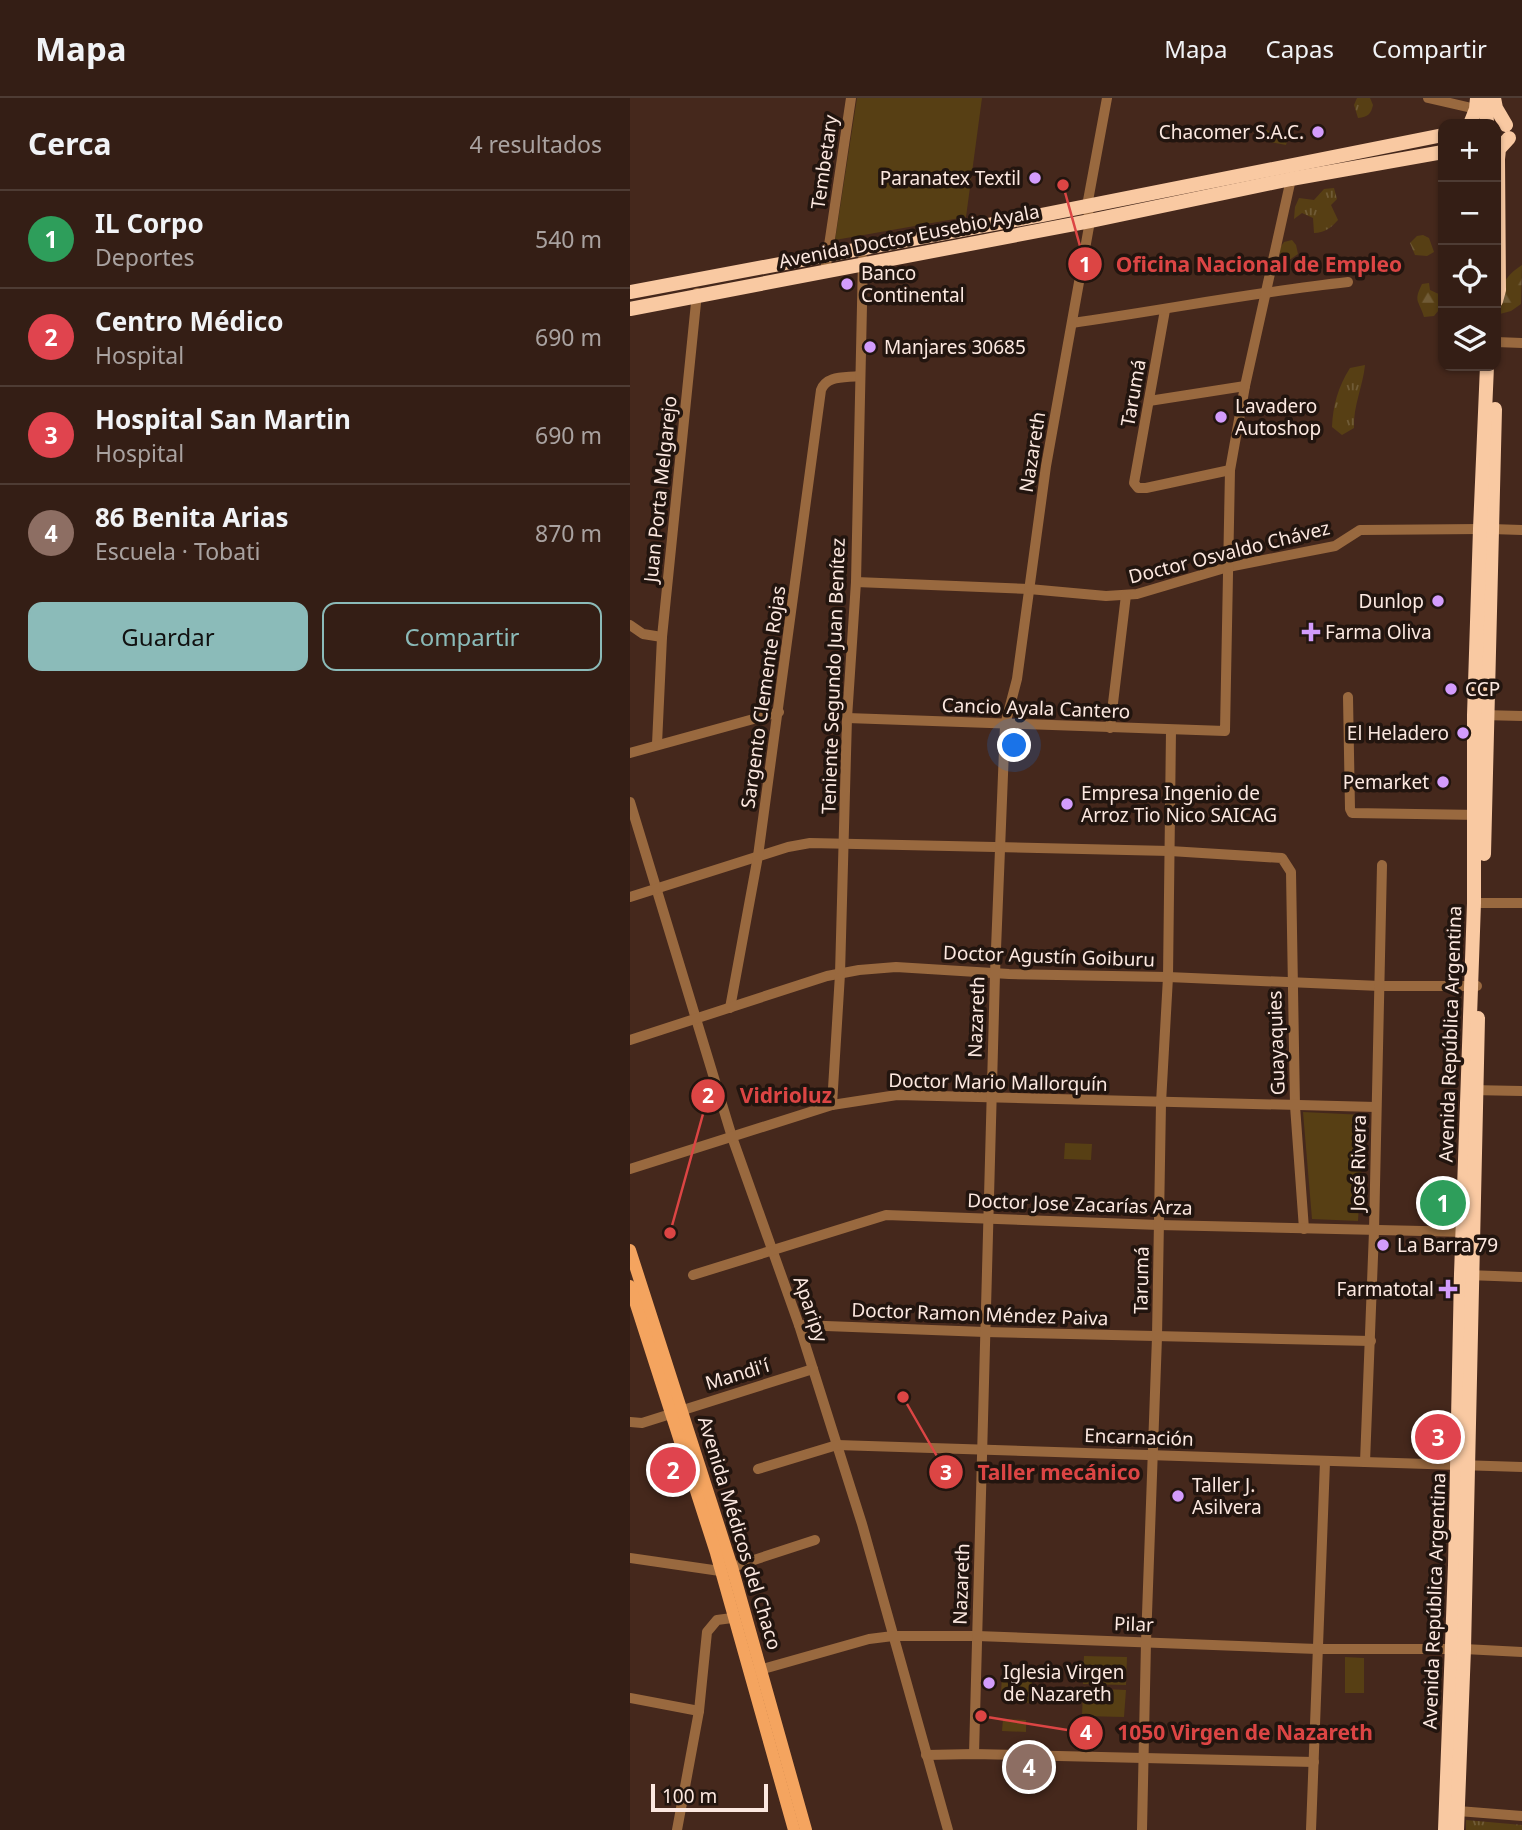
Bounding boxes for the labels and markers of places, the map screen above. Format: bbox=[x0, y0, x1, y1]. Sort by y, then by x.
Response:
place label: Chacomer S.A.C. bbox=[1159, 119, 1304, 145]
marker: Chacomer S.A.C. bbox=[1310, 124, 1326, 140]
place label: Paranatex Textil bbox=[880, 165, 1021, 191]
marker: Paranatex Textil bbox=[1027, 170, 1043, 186]
callout: Oficina Nacional de Empleo bbox=[1067, 243, 1417, 285]
place label: Banco Continental bbox=[861, 260, 965, 308]
marker: Banco Continental bbox=[839, 276, 855, 292]
place label: Manjares 30685 bbox=[884, 334, 1026, 360]
marker: Manjares 30685 bbox=[862, 339, 878, 355]
place label: Lavadero Autoshop bbox=[1235, 393, 1321, 441]
marker: Lavadero Autoshop bbox=[1213, 409, 1229, 425]
place label: Dunlop bbox=[1359, 588, 1424, 614]
marker: Dunlop bbox=[1430, 593, 1446, 609]
place label: Farma Oliva bbox=[1325, 619, 1432, 645]
marker: Farma Oliva bbox=[1303, 624, 1319, 640]
place label: CCP bbox=[1465, 676, 1500, 702]
marker: CCP bbox=[1443, 681, 1459, 697]
place label: El Heladero bbox=[1347, 720, 1449, 746]
marker: El Heladero bbox=[1455, 725, 1471, 741]
place label: Pemarket bbox=[1343, 769, 1429, 795]
marker: Pemarket bbox=[1435, 774, 1451, 790]
place label: Empresa Ingenio de Arroz Tio Nico SAICAG bbox=[1081, 780, 1277, 828]
marker: Empresa Ingenio de Arroz Tio Nico SAICAG bbox=[1059, 796, 1075, 812]
callout: Vidrioluz bbox=[691, 1075, 846, 1117]
pin: 1 bbox=[1420, 1177, 1466, 1229]
place label: La Barra 79 bbox=[1397, 1232, 1498, 1258]
marker: La Barra 79 bbox=[1375, 1237, 1391, 1253]
place label: Farmatotal bbox=[1336, 1276, 1434, 1302]
marker: Farmatotal bbox=[1440, 1281, 1456, 1297]
pin: 3 bbox=[1415, 1411, 1461, 1463]
pin: 2 bbox=[650, 1444, 696, 1496]
callout: Taller mecánico bbox=[928, 1451, 1154, 1493]
place label: Taller J. Asilvera bbox=[1192, 1472, 1262, 1520]
marker: Taller J. Asilvera bbox=[1170, 1488, 1186, 1504]
place label: Iglesia Virgen de Nazareth bbox=[1003, 1659, 1124, 1707]
marker: Iglesia Virgen de Nazareth bbox=[981, 1675, 997, 1691]
callout: 1050 Virgen de Nazareth bbox=[1069, 1712, 1387, 1754]
pin: 4 bbox=[1006, 1741, 1052, 1793]

